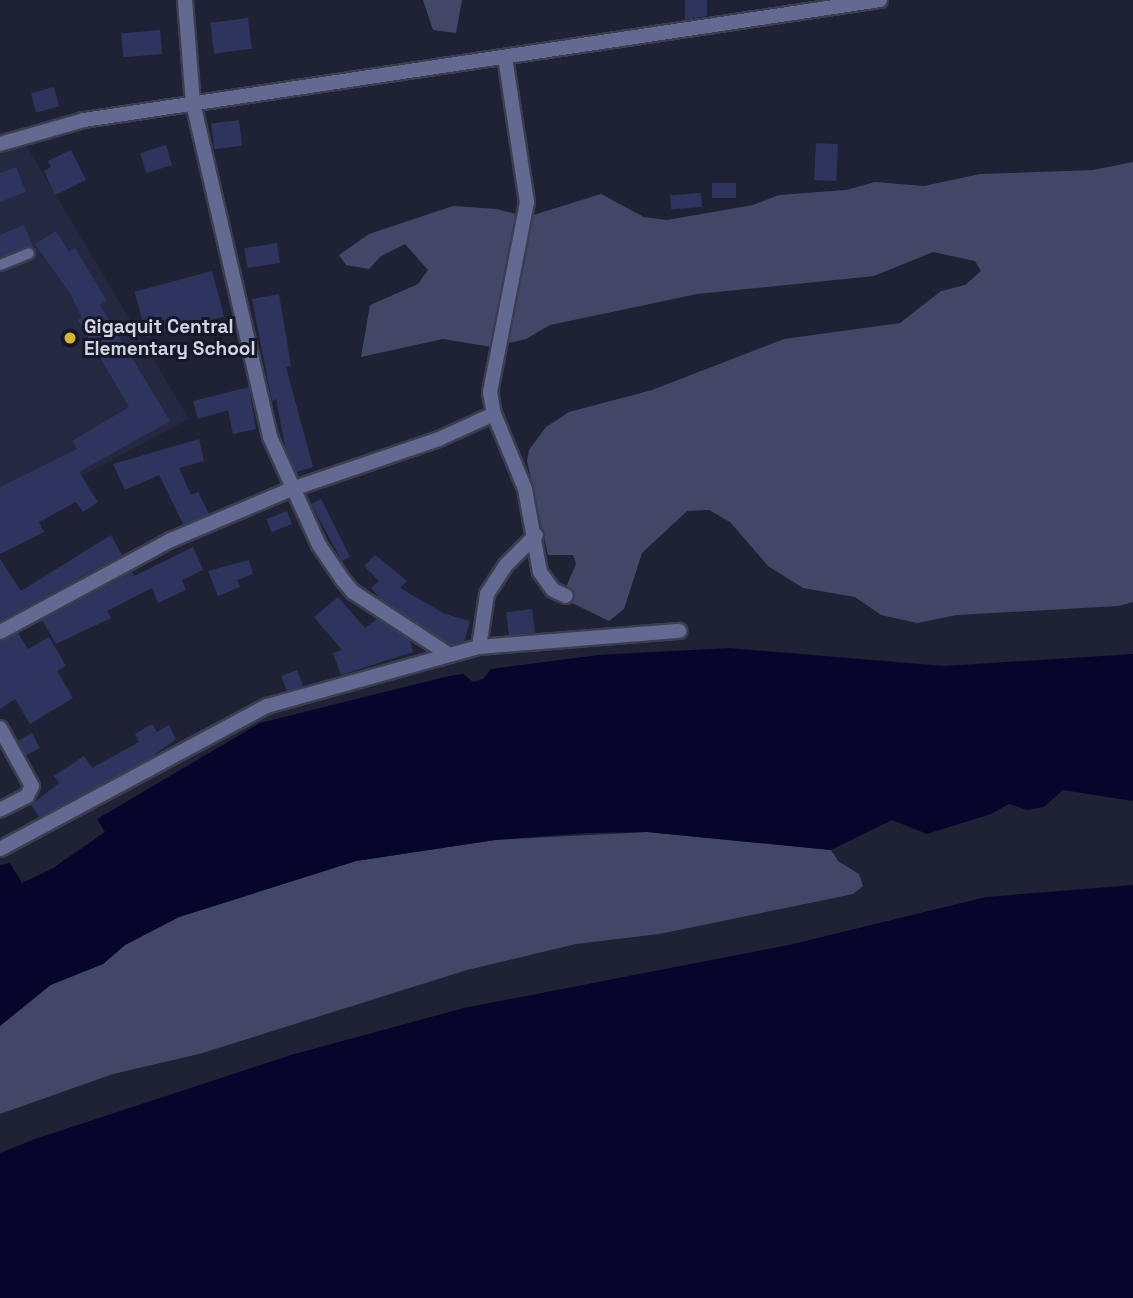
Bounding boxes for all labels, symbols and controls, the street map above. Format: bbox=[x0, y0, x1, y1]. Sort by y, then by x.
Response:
place label: Gigaquit Central Elementary School bbox=[84, 316, 256, 360]
marker: Gigaquit Central Elementary School bbox=[62, 330, 78, 346]

